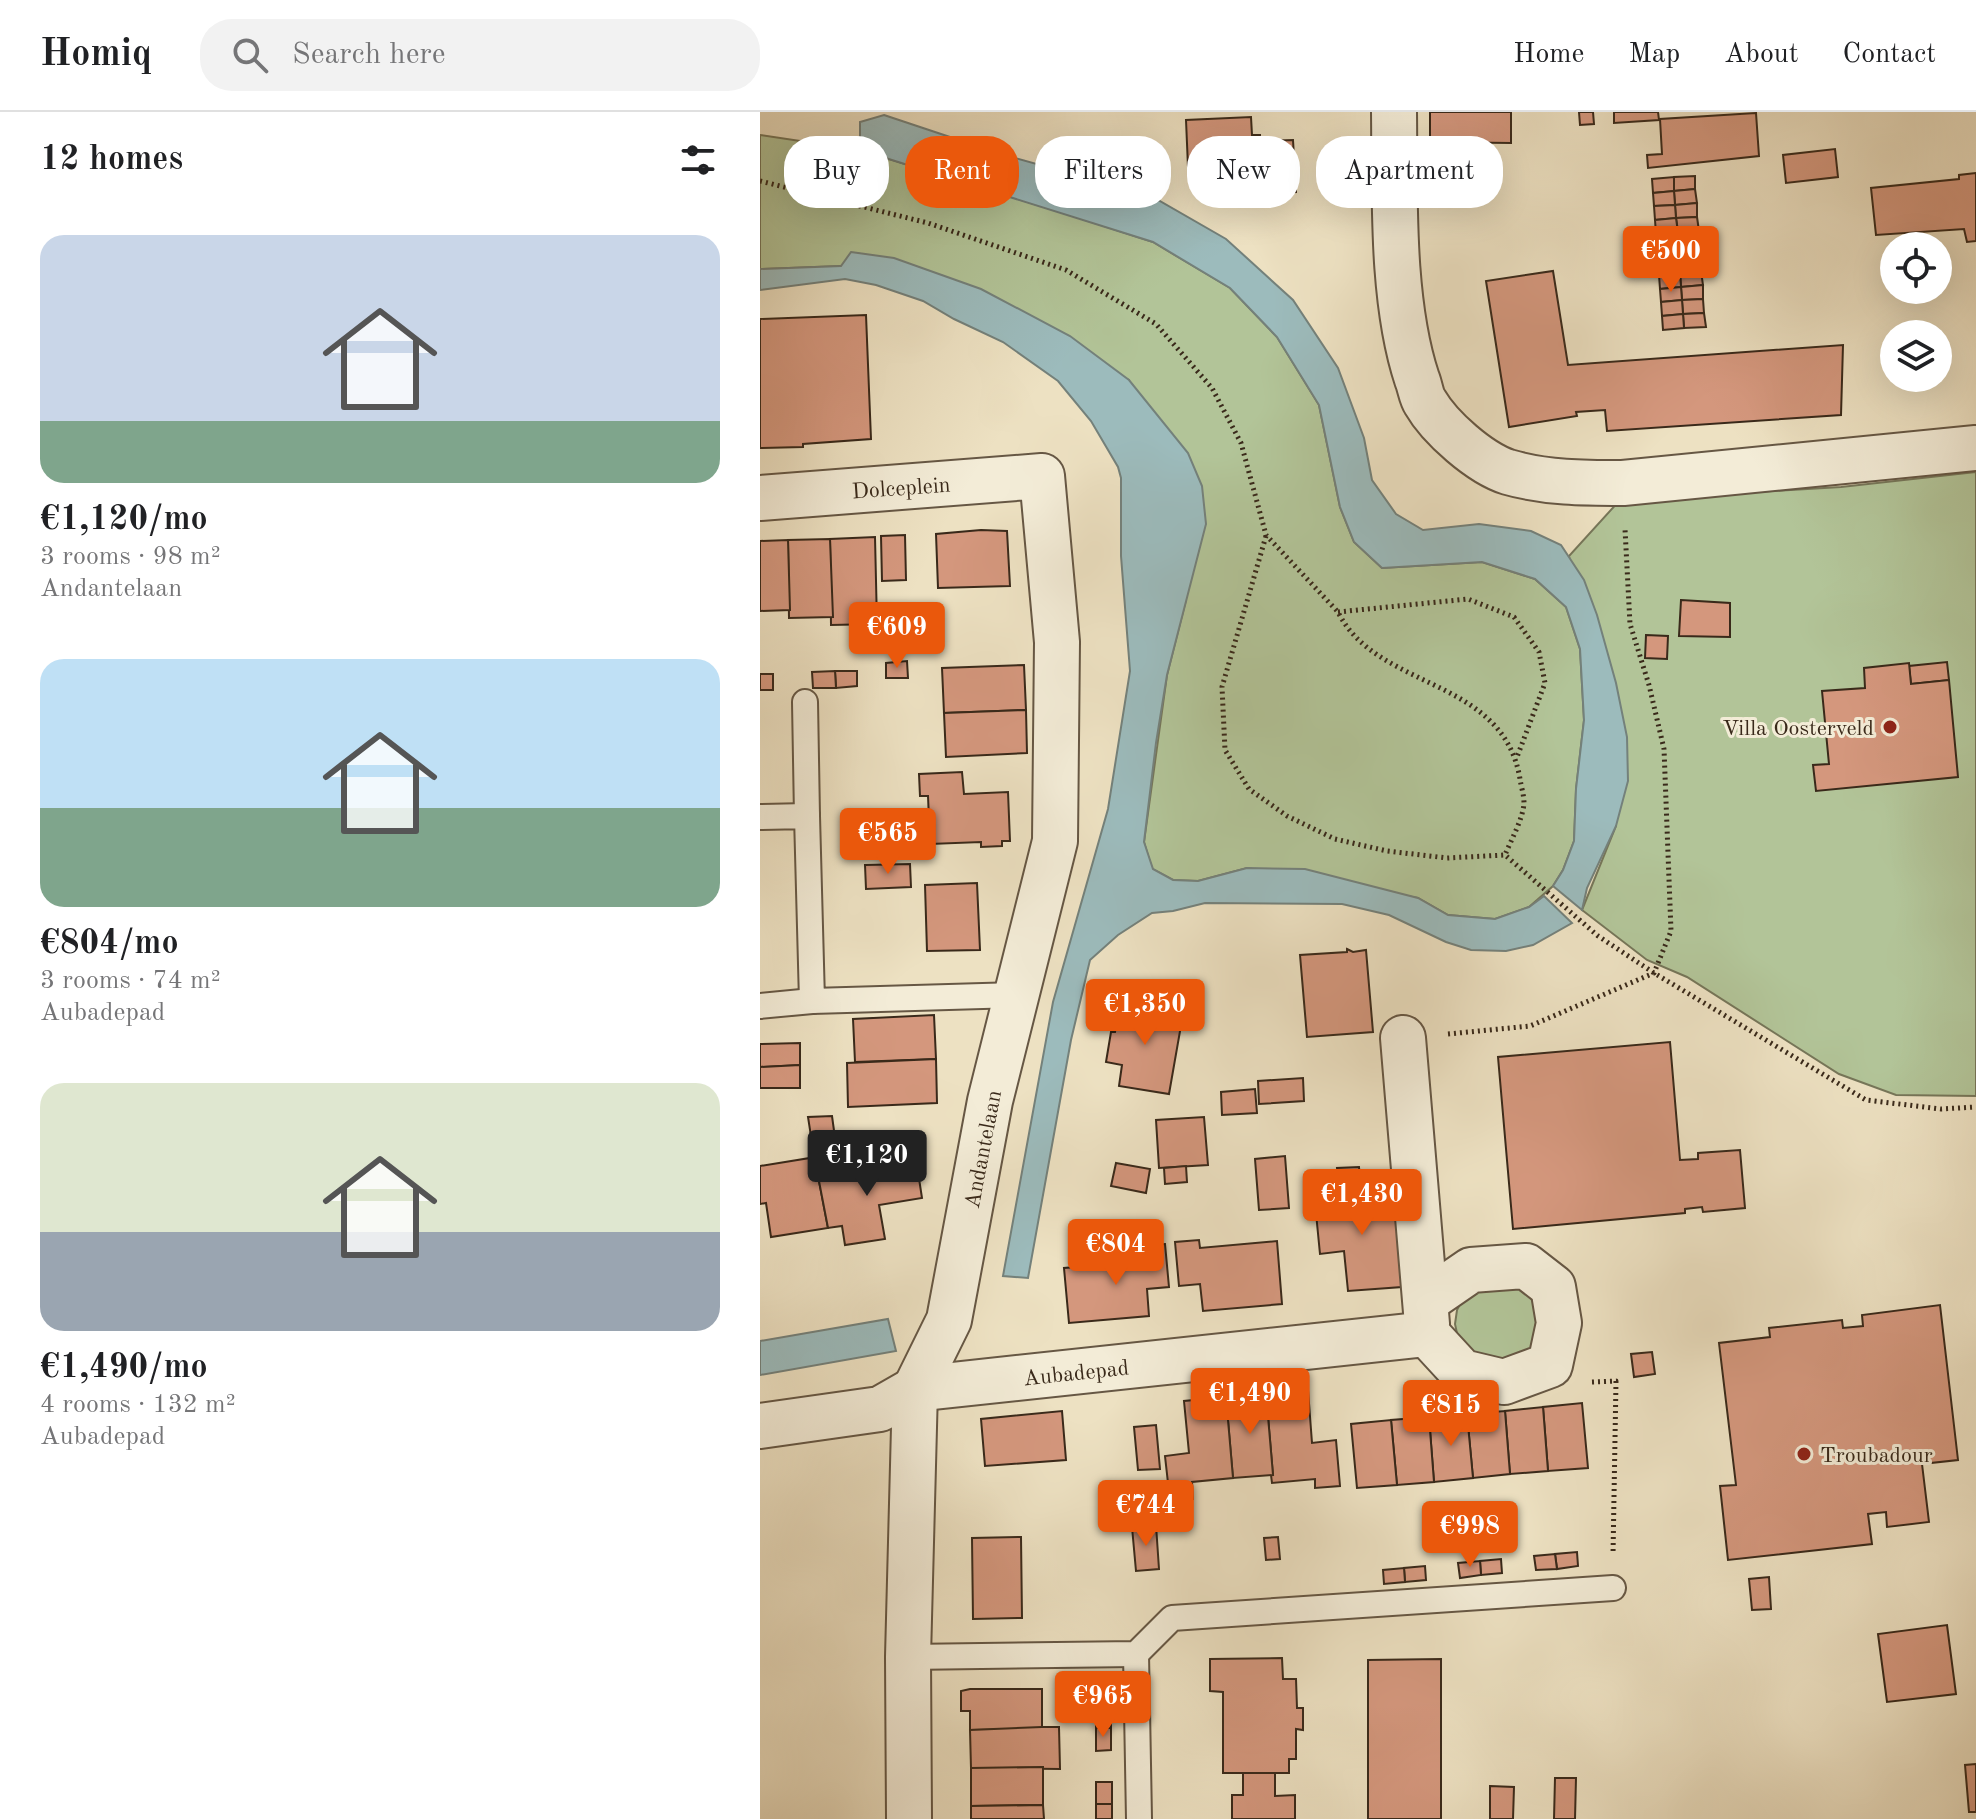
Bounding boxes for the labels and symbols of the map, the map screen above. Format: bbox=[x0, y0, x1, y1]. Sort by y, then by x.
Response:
pin: €500 bbox=[1624, 226, 1718, 294]
street label: Dolceplein bbox=[851, 475, 951, 503]
pin: €609 bbox=[850, 602, 944, 670]
place label: Villa Oosterveld bbox=[1722, 718, 1874, 740]
marker: Villa Oosterveld bbox=[1881, 718, 1899, 736]
pin: €565 bbox=[841, 808, 935, 876]
pin: €1,350 bbox=[1080, 979, 1210, 1047]
street label: Andantelaan bbox=[962, 1088, 1006, 1211]
pin: €1,120 bbox=[802, 1130, 932, 1198]
pin: €1,430 bbox=[1297, 1169, 1427, 1237]
pin: €804 bbox=[1069, 1219, 1163, 1287]
street label: Aubadepad bbox=[1022, 1358, 1130, 1390]
pin: €1,490 bbox=[1185, 1368, 1315, 1436]
pin: €815 bbox=[1404, 1380, 1498, 1448]
marker: Troubadour bbox=[1795, 1445, 1813, 1463]
place label: Troubadour bbox=[1820, 1445, 1933, 1467]
pin: €744 bbox=[1099, 1480, 1193, 1548]
pin: €998 bbox=[1423, 1501, 1517, 1569]
pin: €965 bbox=[1056, 1671, 1150, 1739]

